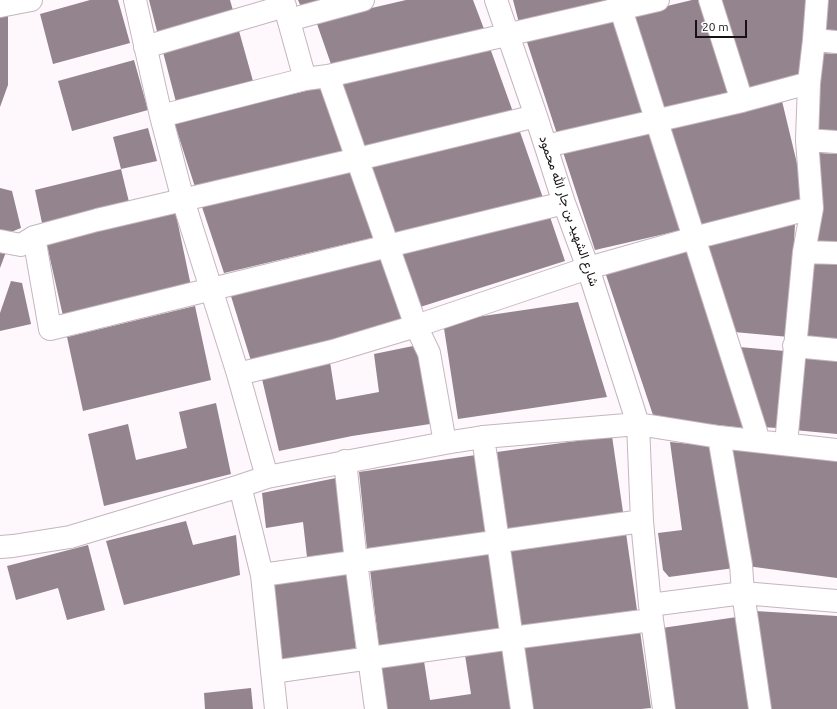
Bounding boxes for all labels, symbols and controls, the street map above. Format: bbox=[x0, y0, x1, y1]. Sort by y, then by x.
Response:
scale bar bbox=[697, 12, 749, 38]
text: 20 m bbox=[702, 20, 729, 33]
street label: شارع الشهيد بن جار الله محمود bbox=[536, 134, 602, 288]

